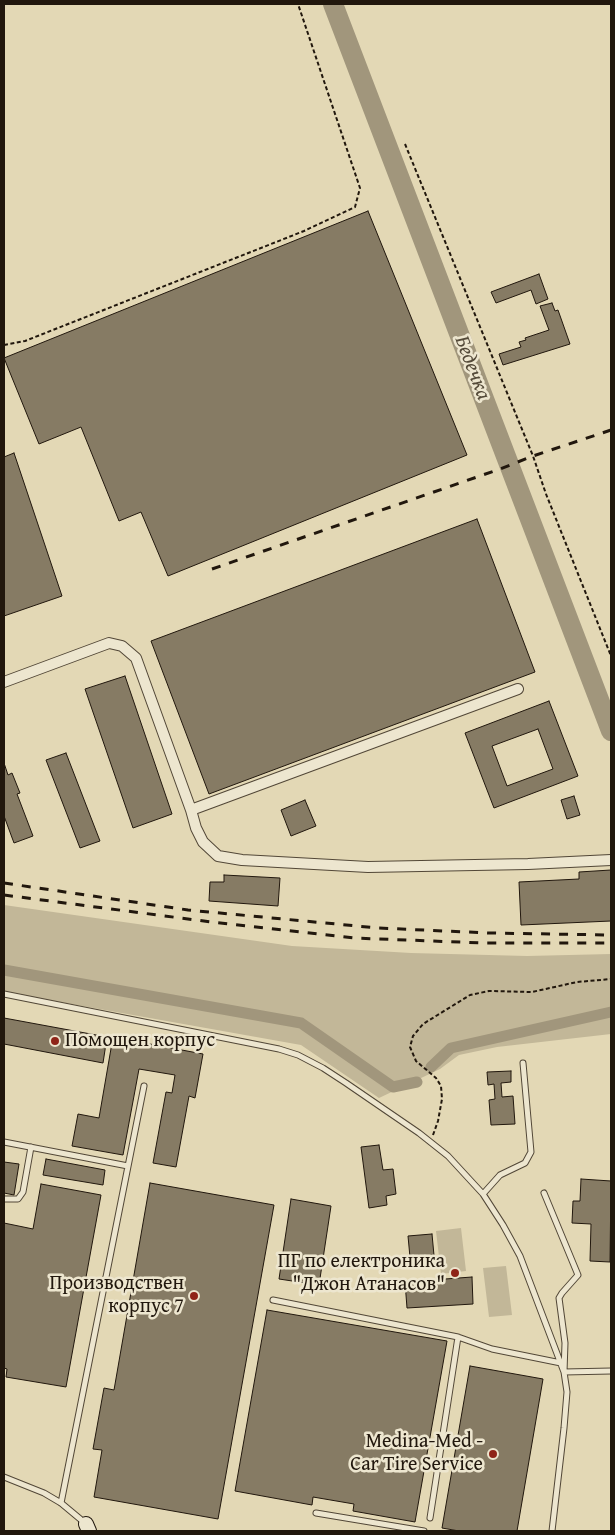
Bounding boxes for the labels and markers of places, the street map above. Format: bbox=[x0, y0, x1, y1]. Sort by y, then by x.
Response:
place label: Помощен корпус bbox=[65, 1029, 215, 1053]
marker: Помощен корпус bbox=[49, 1035, 61, 1047]
place label: ПГ по електроника "Джон Атанасов" bbox=[278, 1250, 445, 1297]
marker: ПГ по електроника "Джон Атанасов" bbox=[449, 1267, 461, 1279]
place label: Производствeн корпус 7 bbox=[49, 1272, 184, 1319]
marker: Производствeн корпус 7 bbox=[188, 1290, 200, 1302]
place label: Medina-Med - Car Tire Service bbox=[350, 1430, 483, 1477]
marker: Medina-Med - Car Tire Service bbox=[487, 1448, 499, 1460]

